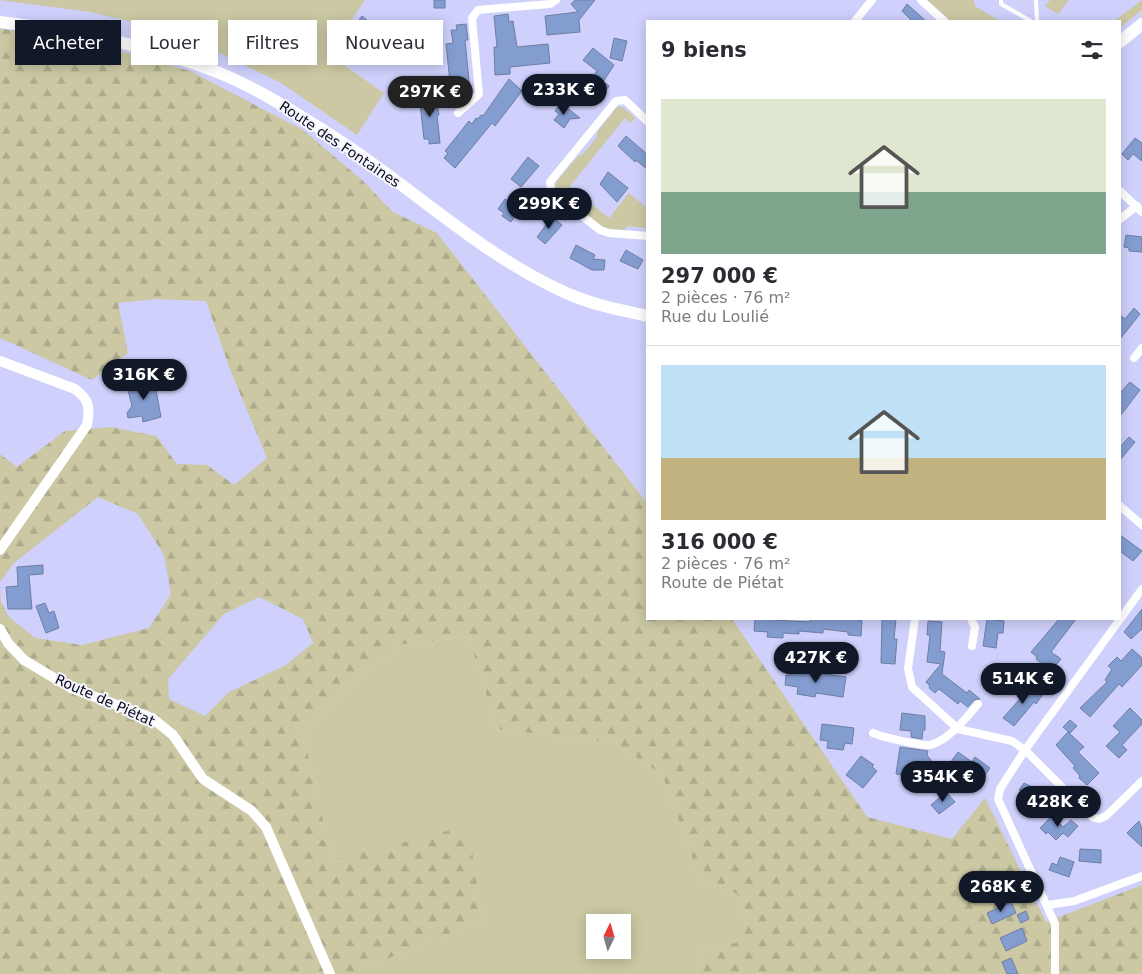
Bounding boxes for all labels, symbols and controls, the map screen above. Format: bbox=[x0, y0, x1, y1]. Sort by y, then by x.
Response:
chip: Acheter bbox=[15, 20, 121, 65]
chip: Louer bbox=[131, 20, 218, 65]
chip: Filtres bbox=[228, 20, 317, 65]
chip: Nouveau bbox=[327, 20, 443, 65]
icon: filters bbox=[1078, 36, 1106, 64]
text: 9 biens bbox=[661, 38, 747, 62]
pin: 233K € bbox=[523, 74, 605, 116]
pin: 297K € bbox=[389, 76, 471, 118]
text: 233K € bbox=[533, 80, 595, 99]
text: 297K € bbox=[399, 82, 461, 101]
street label: Route des Fontaines bbox=[277, 98, 403, 190]
icon: home bbox=[839, 132, 929, 222]
pin: 299K € bbox=[508, 188, 590, 230]
text: 299K € bbox=[518, 194, 580, 213]
text: 297 000 € bbox=[661, 264, 778, 288]
text: 2 pièces · 76 m² bbox=[661, 288, 790, 307]
text: Rue du Loulié bbox=[661, 307, 769, 326]
pin: 316K € bbox=[103, 358, 185, 401]
text: 316K € bbox=[113, 365, 175, 384]
icon: home bbox=[839, 397, 929, 487]
text: 316 000 € bbox=[661, 530, 778, 554]
text: 2 pièces · 76 m² bbox=[661, 554, 790, 573]
text: Route de Piétat bbox=[661, 573, 784, 592]
pin: 427K € bbox=[775, 642, 857, 684]
text: 427K € bbox=[785, 648, 847, 667]
pin: 514K € bbox=[982, 662, 1064, 705]
text: 514K € bbox=[992, 669, 1054, 688]
street label: Route de Piétat bbox=[53, 671, 158, 729]
pin: 354K € bbox=[902, 760, 984, 803]
text: 354K € bbox=[912, 767, 974, 786]
pin: 428K € bbox=[1017, 786, 1099, 828]
text: 428K € bbox=[1027, 792, 1089, 811]
pin: 268K € bbox=[960, 870, 1042, 913]
text: 268K € bbox=[970, 877, 1032, 896]
north arrow bbox=[586, 914, 631, 959]
map controls bbox=[586, 914, 631, 959]

